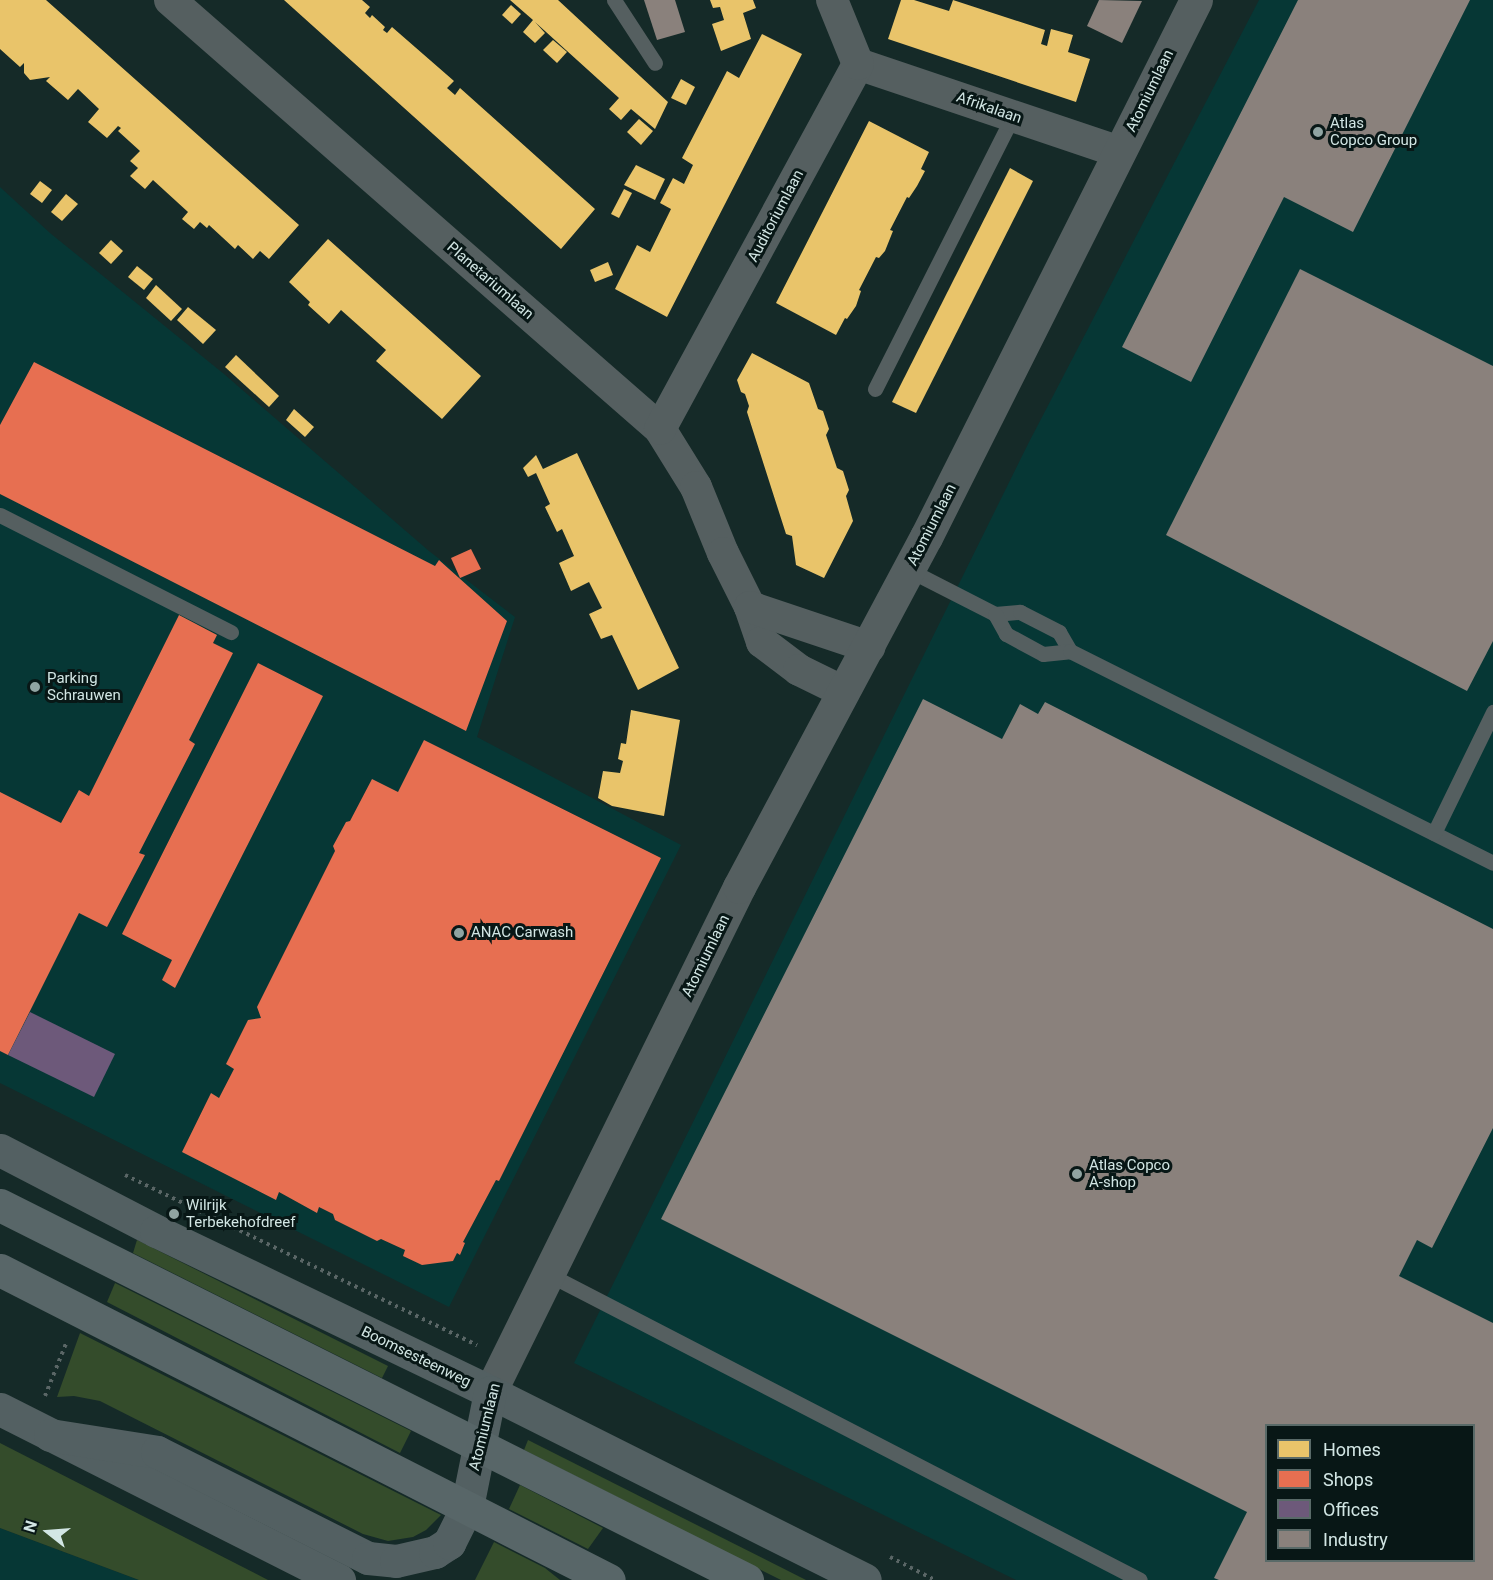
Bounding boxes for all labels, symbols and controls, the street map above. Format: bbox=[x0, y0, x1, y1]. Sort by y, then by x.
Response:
street label: Atomiumlaan bbox=[1122, 47, 1178, 135]
street label: Afrikalaan bbox=[954, 88, 1024, 128]
place label: Atlas Copco Group bbox=[1330, 114, 1417, 149]
marker: Atlas Copco Group bbox=[1311, 125, 1325, 139]
street label: Auditoriumlaan bbox=[744, 167, 808, 265]
street label: Planetariumlaan bbox=[443, 238, 537, 324]
street label: Atomiumlaan bbox=[904, 481, 960, 569]
place label: Parking Schrauwen bbox=[47, 669, 121, 704]
marker: Parking Schrauwen bbox=[28, 680, 42, 694]
street label: Atomiumlaan bbox=[678, 912, 734, 1000]
place label: ANAC Carwash bbox=[471, 924, 573, 942]
marker: ANAC Carwash bbox=[452, 926, 466, 940]
place label: Atlas Copco A-shop bbox=[1089, 1156, 1170, 1191]
marker: Atlas Copco A-shop bbox=[1070, 1167, 1084, 1181]
place label: Wilrijk Terbekehofdreef bbox=[186, 1196, 295, 1231]
marker: Wilrijk Terbekehofdreef bbox=[167, 1207, 181, 1221]
street label: Boomsesteenweg bbox=[358, 1323, 474, 1391]
street label: Atomiumlaan bbox=[465, 1381, 505, 1473]
legend bbox=[1265, 1424, 1475, 1562]
text: Homes bbox=[1323, 1439, 1381, 1460]
text: Shops bbox=[1323, 1469, 1373, 1490]
text: Offices bbox=[1323, 1499, 1379, 1520]
north arrow bbox=[18, 1502, 78, 1562]
text: N bbox=[20, 1518, 41, 1535]
text: Industry bbox=[1323, 1529, 1388, 1550]

